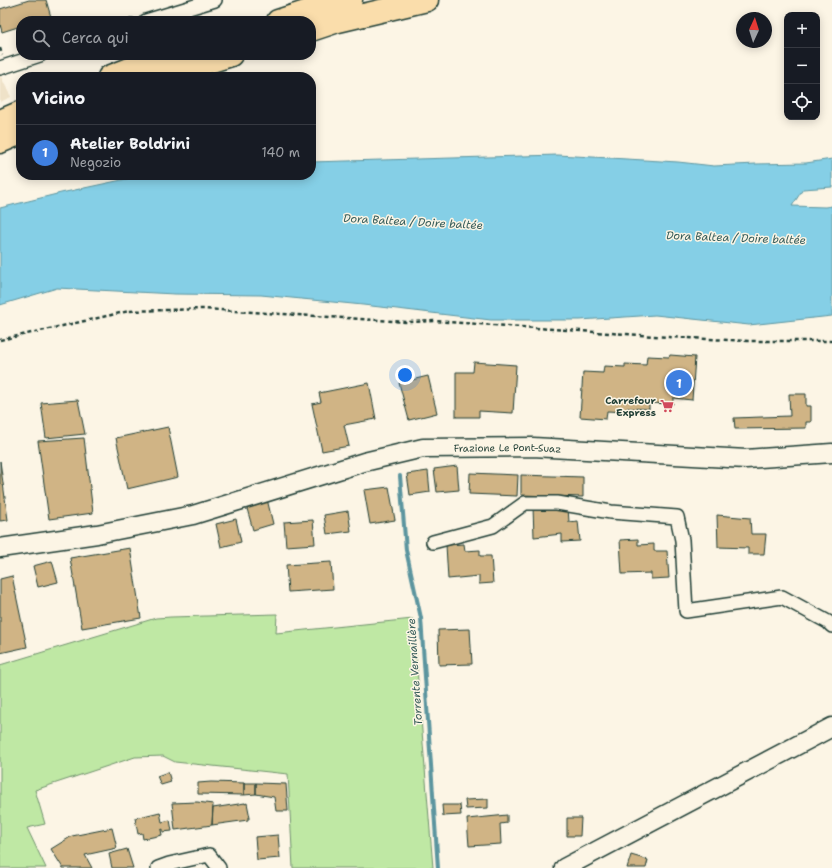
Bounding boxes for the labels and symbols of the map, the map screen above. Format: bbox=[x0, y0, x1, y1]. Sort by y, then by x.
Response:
north arrow bbox=[736, 12, 772, 48]
water label: Dora Baltea / Doire baltée bbox=[343, 211, 483, 233]
water label: Dora Baltea / Doire baltée bbox=[666, 228, 806, 248]
your location bbox=[395, 365, 415, 385]
pin: 1 bbox=[666, 368, 692, 398]
place label: Carrefour Express bbox=[605, 394, 657, 419]
supermarket icon: Carrefour Express bbox=[659, 398, 675, 414]
street label: Frazione Le Pont-Suaz bbox=[454, 440, 562, 455]
water label: Torrente Vernaillère bbox=[404, 618, 426, 726]

